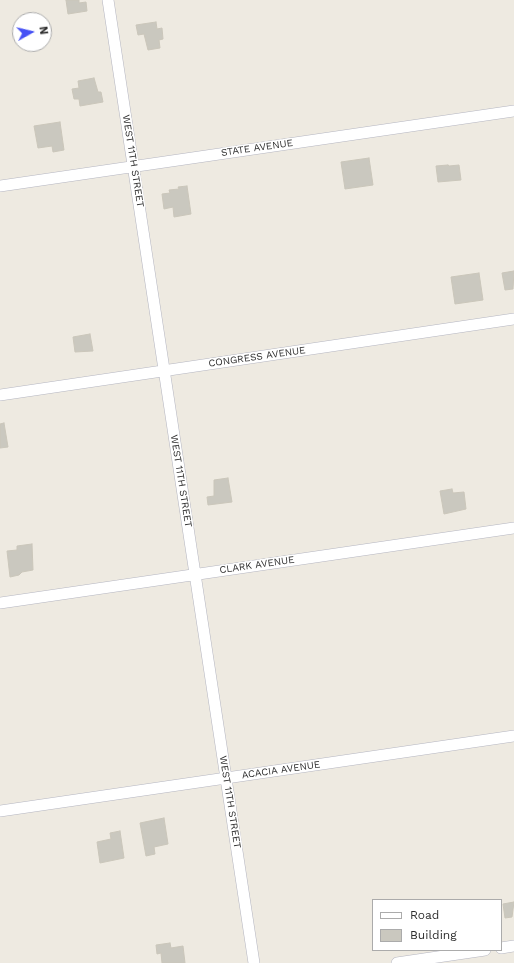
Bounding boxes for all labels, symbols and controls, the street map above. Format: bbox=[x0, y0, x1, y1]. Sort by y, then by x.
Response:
north arrow bbox=[12, 12, 52, 52]
text: N bbox=[36, 25, 50, 35]
street label: WEST 11TH STREET bbox=[120, 114, 146, 208]
street label: STATE AVENUE bbox=[220, 137, 294, 159]
street label: CONGRESS AVENUE bbox=[208, 344, 306, 370]
street label: WEST 11TH STREET bbox=[168, 434, 194, 528]
street label: CLARK AVENUE bbox=[219, 554, 295, 576]
street label: WEST 11TH STREET bbox=[217, 755, 243, 849]
street label: ACACIA AVENUE bbox=[241, 759, 321, 781]
legend bbox=[372, 899, 502, 951]
text: Road bbox=[410, 908, 439, 922]
text: Building bbox=[410, 928, 457, 942]

